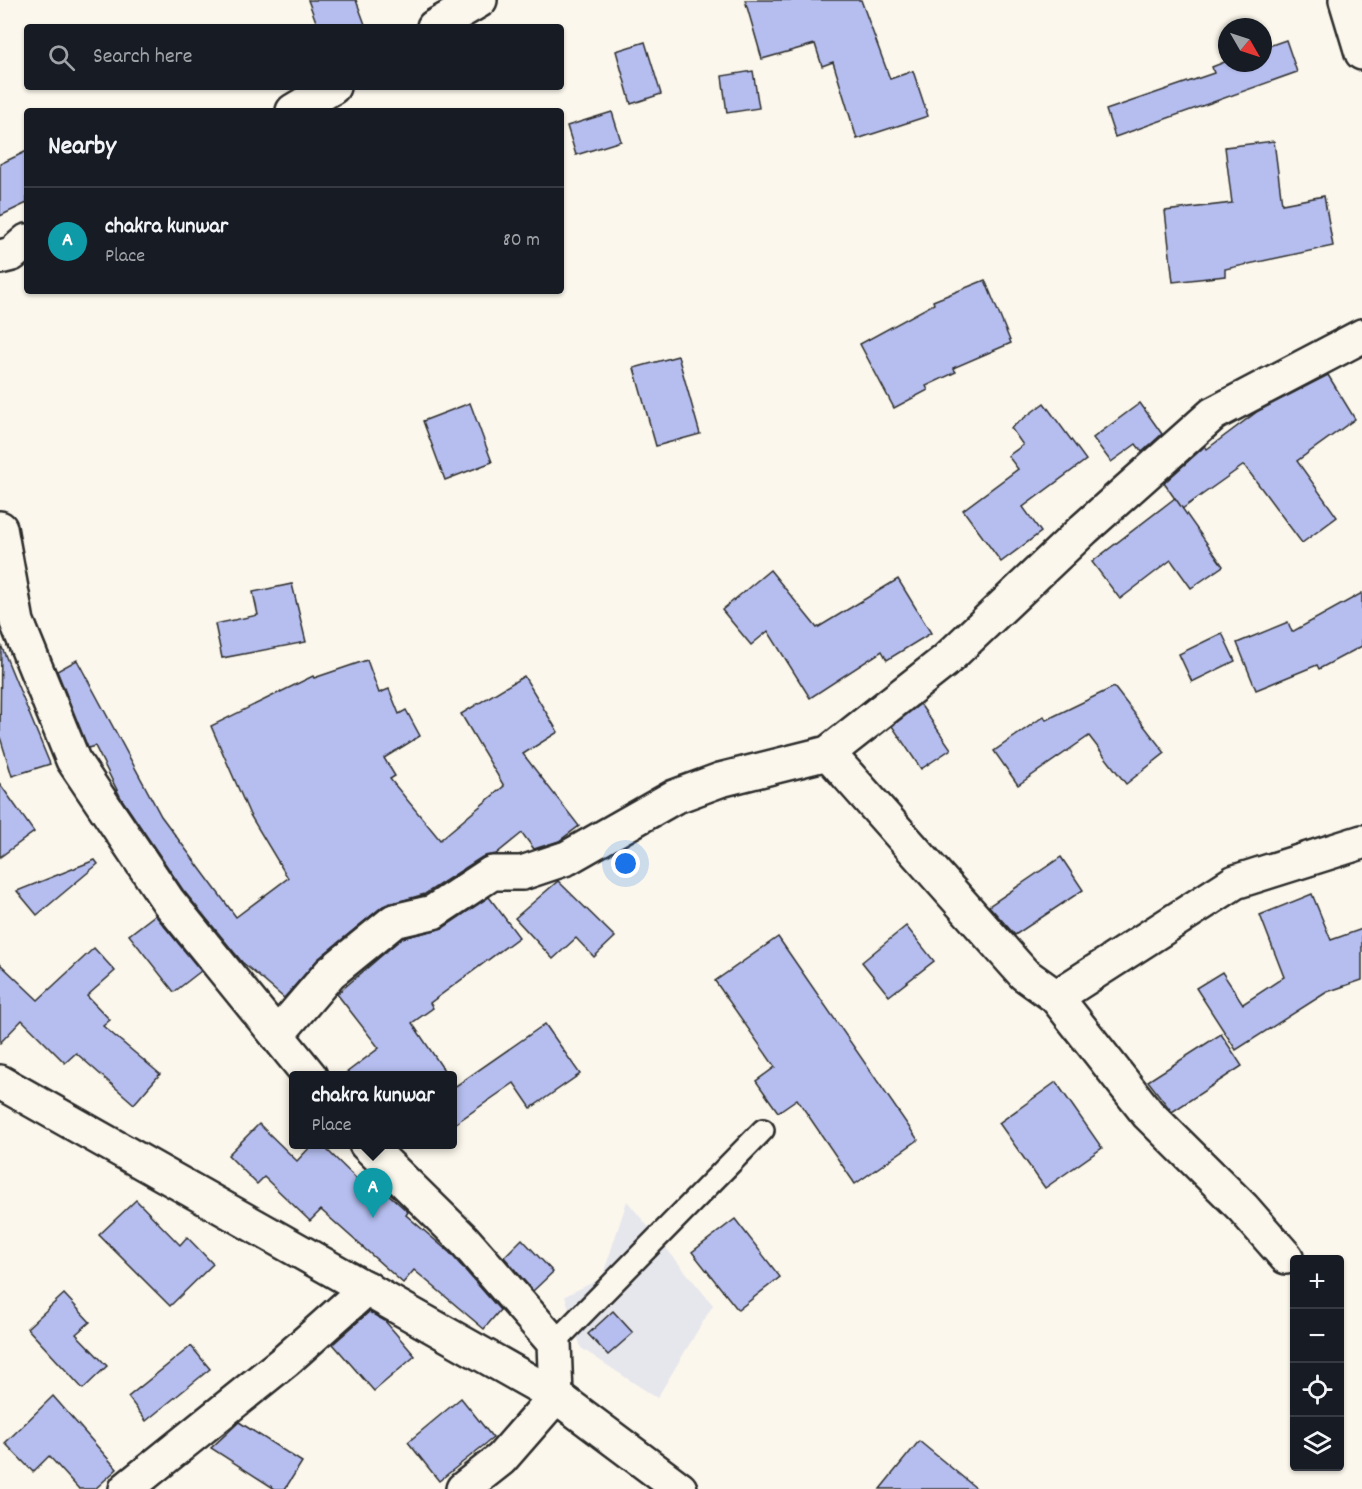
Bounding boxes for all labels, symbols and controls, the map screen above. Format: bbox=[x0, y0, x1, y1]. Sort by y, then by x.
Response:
north arrow bbox=[1218, 18, 1272, 72]
search box bbox=[24, 24, 564, 90]
icon: search bbox=[45, 41, 78, 74]
text: Search here bbox=[93, 42, 192, 73]
text: Nearby bbox=[48, 129, 116, 166]
text: chakra kunwar bbox=[105, 212, 228, 243]
text: A bbox=[62, 227, 73, 255]
text: 80 m bbox=[503, 227, 540, 255]
text: Place bbox=[105, 243, 145, 271]
your location bbox=[611, 849, 640, 878]
popup bbox=[289, 1071, 457, 1149]
text: chakra kunwar bbox=[311, 1081, 435, 1112]
text: Place bbox=[311, 1112, 352, 1140]
pin: A bbox=[354, 1168, 392, 1218]
map controls bbox=[1290, 1255, 1344, 1471]
button: + bbox=[1290, 1255, 1344, 1309]
button: − bbox=[1290, 1309, 1344, 1363]
button: locate bbox=[1290, 1363, 1344, 1417]
button: layers bbox=[1290, 1417, 1344, 1471]

